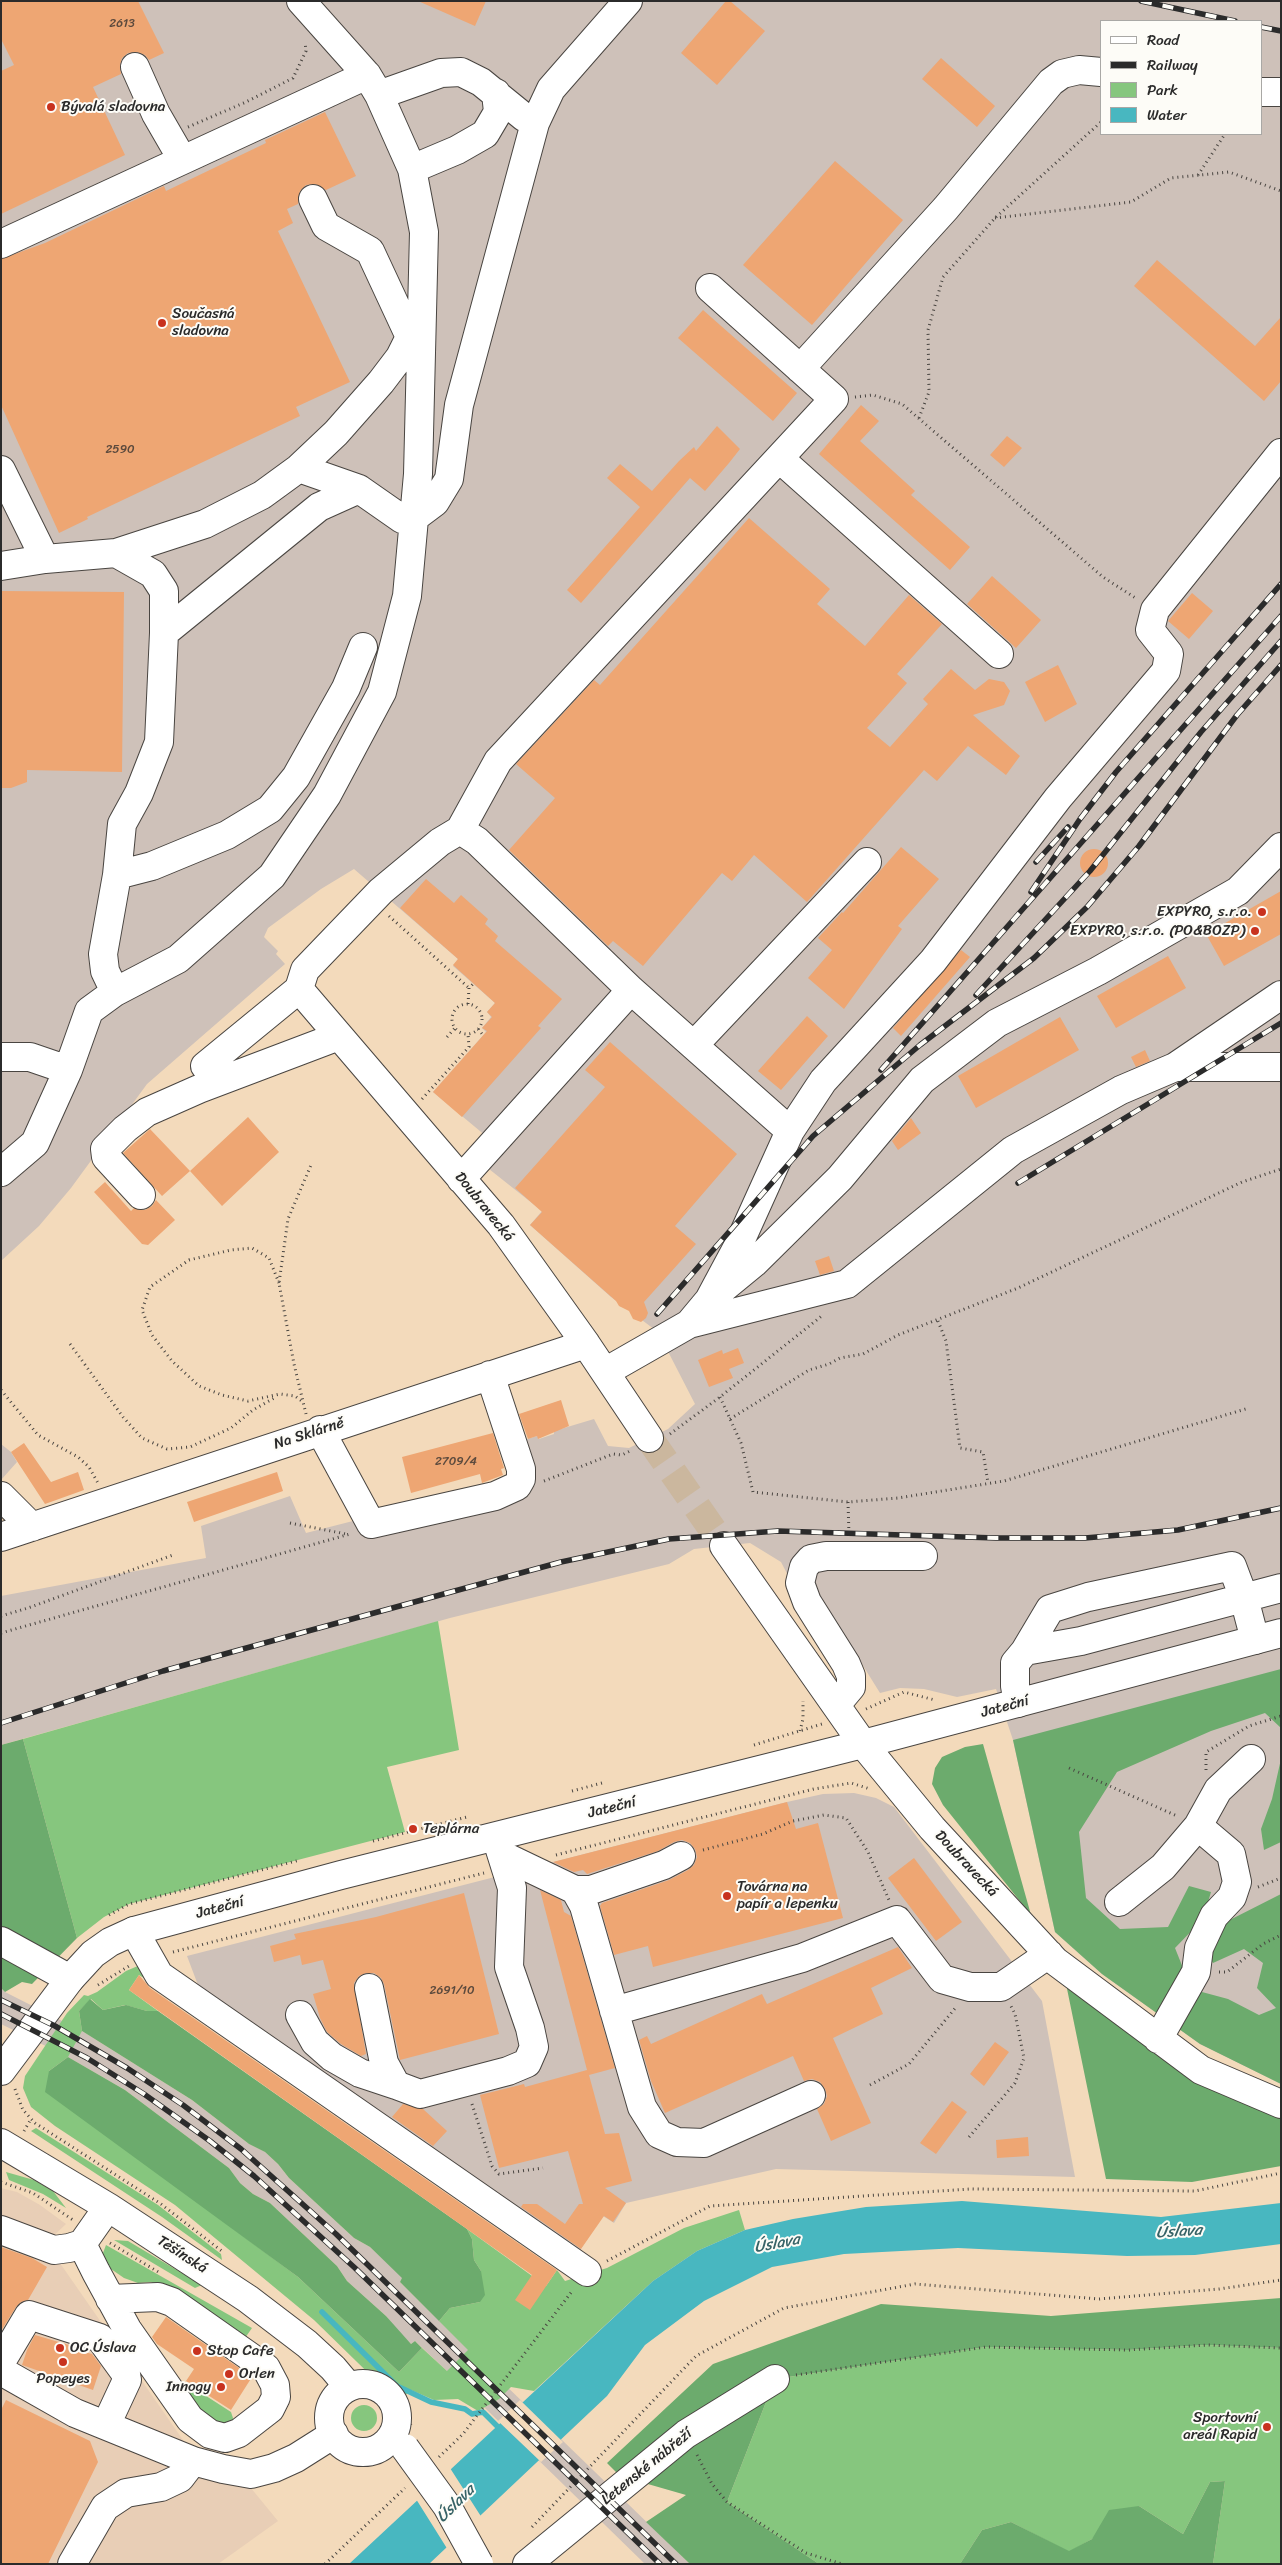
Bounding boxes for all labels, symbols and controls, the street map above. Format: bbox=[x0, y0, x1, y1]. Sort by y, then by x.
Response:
house number: 2613 bbox=[109, 17, 135, 31]
legend bbox=[1100, 20, 1262, 135]
text: Road bbox=[1147, 27, 1179, 53]
text: Railway bbox=[1147, 52, 1198, 78]
text: Park bbox=[1147, 77, 1178, 103]
place label: Bývalá sladovna bbox=[61, 98, 165, 116]
marker: Bývalá sladovna bbox=[45, 101, 57, 113]
text: Water bbox=[1147, 102, 1187, 128]
place label: Současná sladovna bbox=[172, 305, 235, 340]
marker: Současná sladovna bbox=[156, 317, 168, 329]
house number: 2590 bbox=[105, 443, 135, 457]
place label: EXPYRO, s.r.o. bbox=[1157, 903, 1252, 921]
marker: EXPYRO, s.r.o. bbox=[1256, 906, 1268, 918]
place label: EXPYRO, s.r.o. (PO&BOZP) bbox=[1070, 922, 1245, 940]
marker: EXPYRO, s.r.o. (PO&BOZP) bbox=[1249, 925, 1261, 937]
street label: Doubravecká bbox=[451, 1169, 517, 1245]
street label: Na Sklárně bbox=[272, 1414, 346, 1454]
house number: 2709/4 bbox=[435, 1455, 477, 1469]
street label: Jateční bbox=[979, 1692, 1031, 1722]
street label: Jateční bbox=[586, 1793, 638, 1823]
place label: Teplárna bbox=[423, 1820, 479, 1838]
marker: Teplárna bbox=[407, 1823, 419, 1835]
street label: Doubravecká bbox=[931, 1827, 1001, 1901]
place label: Továrna na papír a lepenku bbox=[737, 1878, 838, 1913]
marker: Továrna na papír a lepenku bbox=[721, 1890, 733, 1902]
street label: Jateční bbox=[194, 1893, 246, 1923]
house number: 2691/10 bbox=[430, 1984, 474, 1998]
water label: Úslava bbox=[1155, 2221, 1203, 2243]
water label: Úslava bbox=[753, 2230, 801, 2258]
street label: Těšínská bbox=[154, 2232, 210, 2278]
place label: OC Úslava bbox=[70, 2339, 136, 2357]
marker: OC Úslava bbox=[54, 2342, 66, 2354]
place label: Stop Cafe bbox=[207, 2342, 274, 2360]
marker: Stop Cafe bbox=[191, 2345, 203, 2357]
marker: Popeyes bbox=[57, 2356, 69, 2368]
place label: Orlen bbox=[239, 2365, 275, 2383]
marker: Orlen bbox=[223, 2368, 235, 2380]
place label: Popeyes bbox=[36, 2370, 90, 2388]
place label: Innogy bbox=[166, 2378, 211, 2396]
marker: Innogy bbox=[215, 2381, 227, 2393]
place label: Sportovní areál Rapid bbox=[1183, 2409, 1257, 2444]
marker: Sportovní areál Rapid bbox=[1261, 2421, 1273, 2433]
street label: Letenské nábřeží bbox=[598, 2425, 696, 2509]
water label: Úslava bbox=[433, 2481, 479, 2527]

